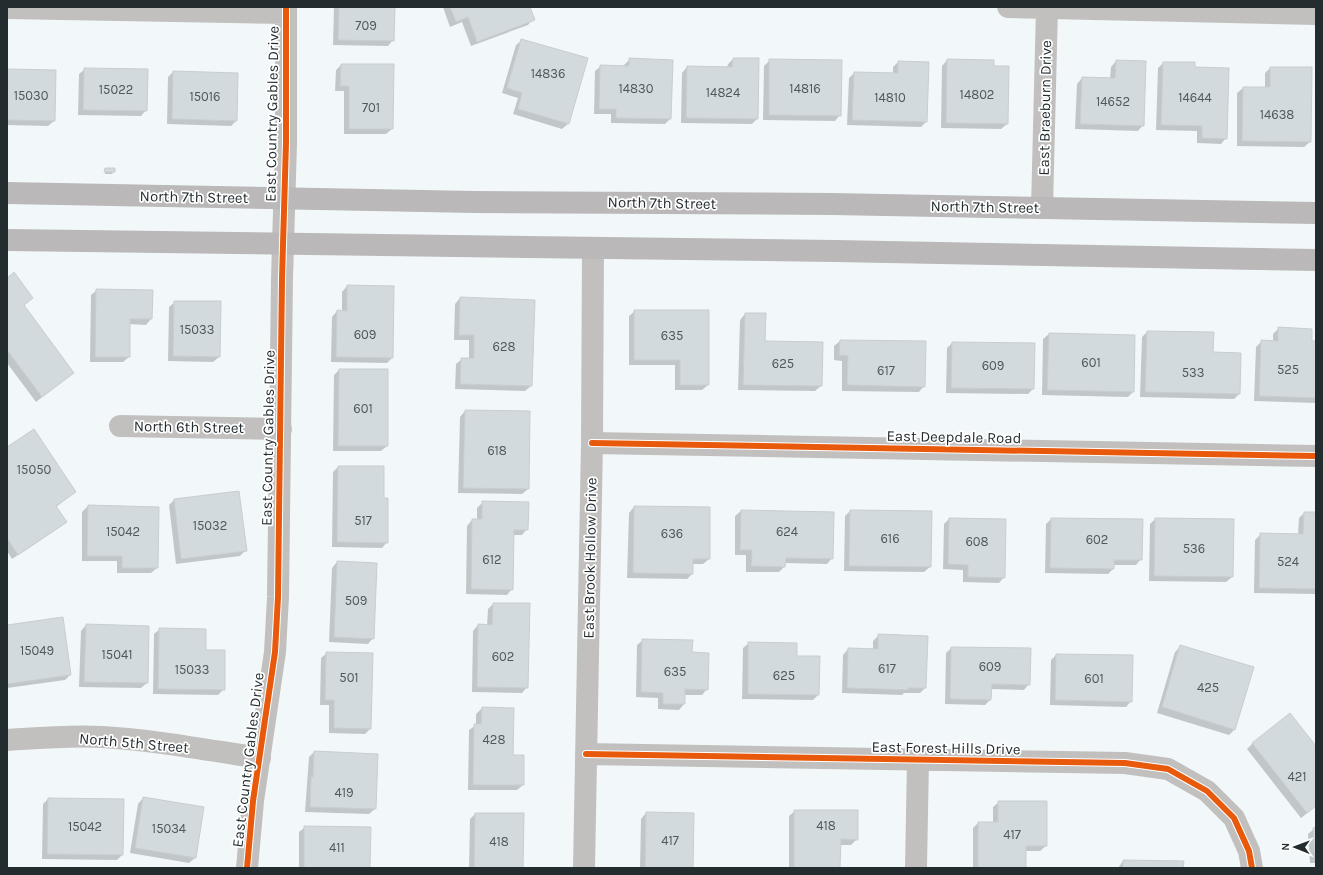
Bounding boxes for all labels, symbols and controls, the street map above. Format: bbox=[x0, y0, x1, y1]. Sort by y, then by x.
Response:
house number: 709 bbox=[355, 18, 377, 33]
street label: East Country Gables Drive bbox=[261, 26, 283, 202]
street label: East Braeburn Drive bbox=[1035, 40, 1055, 176]
house number: 14836 bbox=[531, 66, 565, 81]
house number: 14830 bbox=[619, 81, 654, 96]
house number: 14816 bbox=[789, 81, 821, 96]
house number: 15022 bbox=[99, 82, 133, 97]
house number: 14824 bbox=[706, 85, 740, 100]
house number: 14802 bbox=[960, 87, 994, 102]
house number: 15030 bbox=[14, 88, 49, 103]
house number: 15016 bbox=[189, 89, 221, 104]
house number: 14810 bbox=[874, 90, 906, 105]
house number: 14644 bbox=[1178, 90, 1212, 105]
house number: 14652 bbox=[1096, 94, 1130, 109]
house number: 701 bbox=[362, 100, 380, 115]
house number: 14638 bbox=[1260, 107, 1294, 122]
street label: North 7th Street bbox=[140, 187, 249, 207]
street label: North 7th Street bbox=[608, 193, 717, 213]
street label: North 7th Street bbox=[931, 197, 1040, 217]
house number: 15033 bbox=[180, 322, 214, 337]
house number: 609 bbox=[354, 327, 376, 342]
house number: 635 bbox=[661, 328, 683, 343]
house number: 628 bbox=[493, 339, 515, 354]
street label: East Country Gables Drive bbox=[257, 350, 279, 526]
house number: 601 bbox=[1081, 355, 1101, 370]
house number: 625 bbox=[772, 356, 794, 371]
house number: 609 bbox=[982, 358, 1004, 373]
house number: 525 bbox=[1277, 362, 1299, 377]
house number: 617 bbox=[877, 363, 895, 378]
house number: 533 bbox=[1182, 365, 1204, 380]
house number: 601 bbox=[353, 401, 373, 416]
street label: North 6th Street bbox=[134, 417, 245, 437]
street label: East Deepdale Road bbox=[886, 427, 1022, 447]
house number: 618 bbox=[487, 443, 507, 458]
house number: 15050 bbox=[17, 462, 51, 477]
street label: East Brook Hollow Drive bbox=[580, 477, 600, 639]
house number: 517 bbox=[354, 513, 372, 528]
house number: 15032 bbox=[193, 518, 227, 533]
house number: 15042 bbox=[106, 524, 140, 539]
house number: 624 bbox=[776, 524, 798, 539]
house number: 636 bbox=[661, 526, 683, 541]
house number: 616 bbox=[880, 531, 900, 546]
house number: 602 bbox=[1086, 532, 1108, 547]
house number: 608 bbox=[965, 534, 989, 549]
house number: 536 bbox=[1183, 541, 1205, 556]
house number: 612 bbox=[482, 552, 502, 567]
house number: 524 bbox=[1277, 554, 1299, 569]
house number: 509 bbox=[345, 593, 367, 608]
house number: 15049 bbox=[20, 643, 54, 658]
house number: 15041 bbox=[102, 647, 132, 662]
house number: 602 bbox=[492, 649, 514, 664]
house number: 609 bbox=[979, 659, 1001, 674]
house number: 617 bbox=[878, 661, 896, 676]
house number: 15033 bbox=[175, 662, 209, 677]
house number: 635 bbox=[664, 664, 686, 679]
house number: 625 bbox=[773, 668, 795, 683]
house number: 501 bbox=[339, 670, 359, 685]
house number: 601 bbox=[1084, 671, 1104, 686]
street label: East Country Gables Drive bbox=[228, 672, 268, 848]
house number: 425 bbox=[1197, 680, 1219, 695]
street label: North 5th Street bbox=[78, 729, 190, 757]
house number: 428 bbox=[483, 732, 505, 747]
street label: East Forest Hills Drive bbox=[871, 738, 1021, 758]
house number: 421 bbox=[1287, 769, 1307, 784]
house number: 419 bbox=[334, 785, 354, 800]
house number: 418 bbox=[816, 818, 836, 833]
house number: 15042 bbox=[68, 819, 102, 834]
house number: 15034 bbox=[152, 821, 186, 836]
house number: 417 bbox=[1003, 827, 1021, 842]
north arrow bbox=[1275, 827, 1315, 867]
house number: 417 bbox=[661, 833, 679, 848]
house number: 418 bbox=[489, 834, 509, 849]
house number: 411 bbox=[329, 840, 345, 855]
text: N bbox=[1279, 843, 1292, 851]

